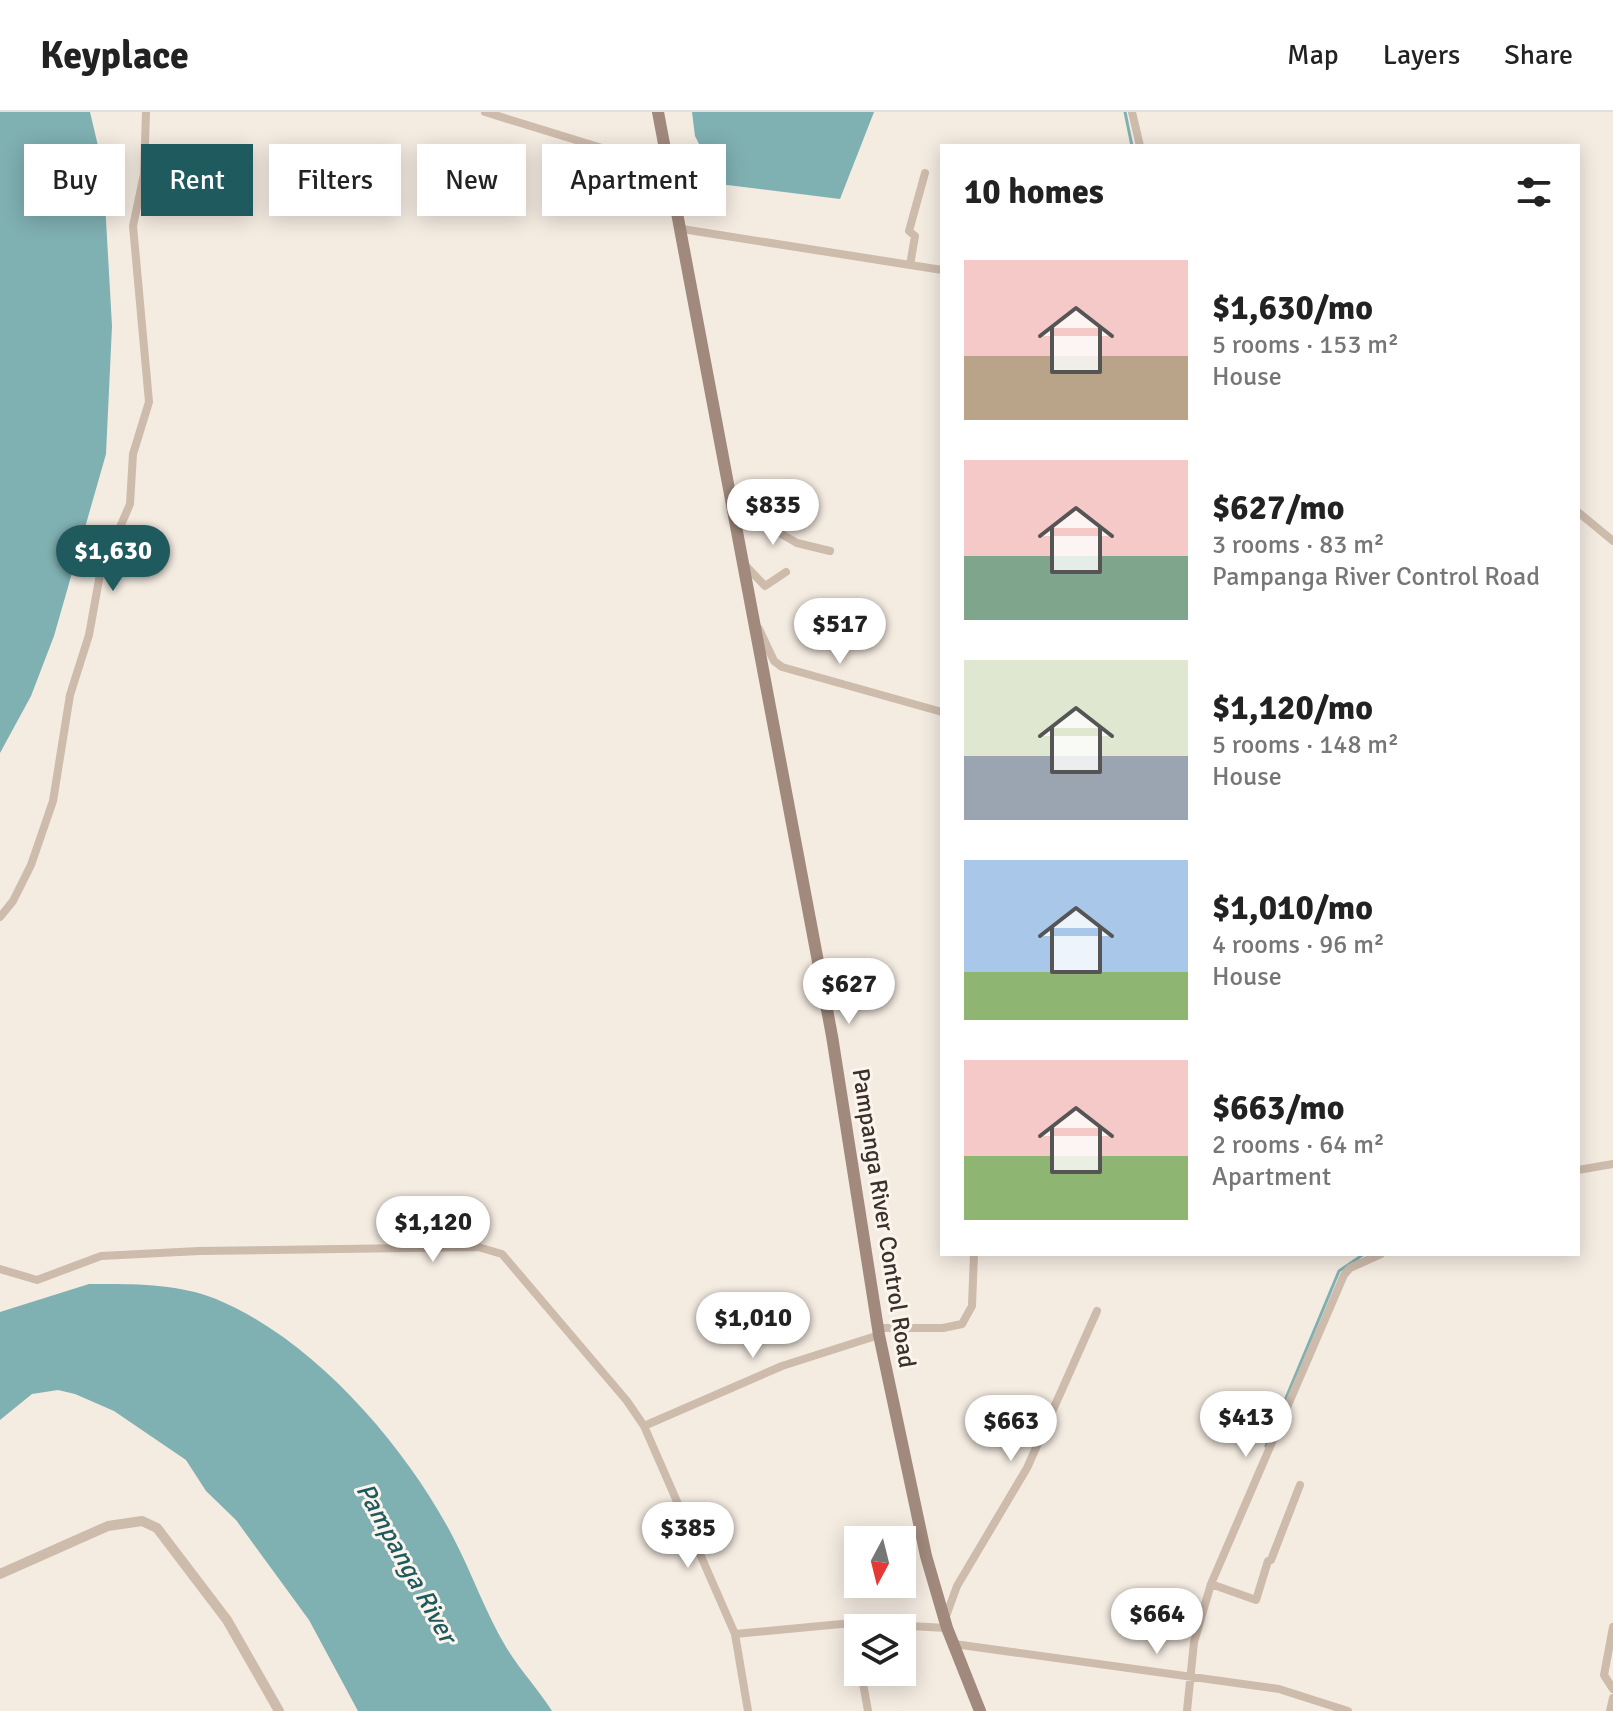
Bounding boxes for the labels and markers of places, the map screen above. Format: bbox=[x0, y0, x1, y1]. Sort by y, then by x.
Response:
pin: $835 bbox=[726, 479, 820, 547]
pin: $1,630 bbox=[48, 525, 178, 593]
pin: $517 bbox=[793, 598, 887, 666]
pin: $627 bbox=[802, 958, 896, 1026]
pin: $1,120 bbox=[368, 1196, 498, 1264]
pin: $1,010 bbox=[688, 1292, 818, 1360]
pin: $413 bbox=[1199, 1391, 1293, 1459]
pin: $663 bbox=[964, 1395, 1058, 1463]
pin: $385 bbox=[641, 1502, 735, 1570]
pin: $664 bbox=[1110, 1588, 1204, 1656]

